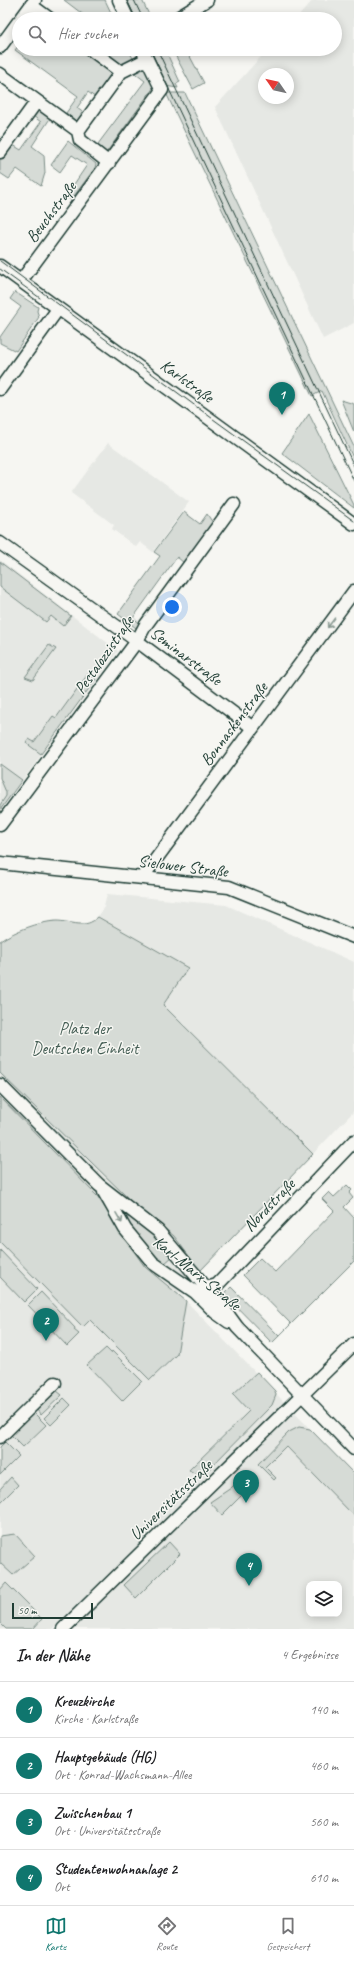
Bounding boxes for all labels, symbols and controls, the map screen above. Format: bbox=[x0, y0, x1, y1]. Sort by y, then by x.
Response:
search box bbox=[12, 12, 342, 56]
icon: search bbox=[26, 23, 48, 45]
text: Hier suchen bbox=[58, 25, 118, 44]
north arrow bbox=[258, 68, 294, 104]
street label: Beuchstraße bbox=[21, 176, 82, 247]
street label: Karlstraße bbox=[156, 355, 219, 408]
pin: 1 bbox=[269, 382, 295, 415]
your location bbox=[162, 597, 182, 617]
street label: Pestalozzistraße bbox=[69, 611, 139, 698]
one-way arrow bbox=[327, 617, 335, 628]
street label: Seminarstraße bbox=[146, 622, 227, 691]
street label: Bonnaskenstraße bbox=[196, 677, 273, 770]
street label: Sielower Straße bbox=[137, 850, 230, 882]
park label: Platz der Deutschen Einheit bbox=[32, 1018, 141, 1059]
street label: Nordstraße bbox=[239, 1173, 300, 1236]
one-way arrow bbox=[115, 1212, 123, 1224]
street label: Karl-Marx-Straße bbox=[149, 1231, 246, 1316]
pin: 2 bbox=[33, 1308, 59, 1341]
street label: Universitätsstraße bbox=[125, 1454, 218, 1545]
pin: 3 bbox=[233, 1470, 259, 1503]
pin: 4 bbox=[236, 1553, 262, 1586]
map controls bbox=[306, 1581, 342, 1617]
button: layers bbox=[306, 1581, 342, 1617]
scale bar bbox=[12, 1601, 93, 1620]
text: 50 m bbox=[18, 1603, 37, 1617]
text: In der Nähe bbox=[16, 1645, 89, 1666]
text: 4 Ergebnisse bbox=[282, 1647, 338, 1663]
text: Kreuzkirche bbox=[54, 1692, 114, 1711]
text: 1 bbox=[26, 1702, 32, 1718]
text: 140 m bbox=[310, 1702, 338, 1718]
text: Kirche · Karlstraße bbox=[54, 1711, 138, 1727]
text: Hauptgebäude (HG) bbox=[54, 1748, 156, 1767]
text: 2 bbox=[26, 1758, 32, 1774]
text: 460 m bbox=[310, 1758, 338, 1774]
text: Ort · Konrad-Wachsmann-Allee bbox=[54, 1767, 191, 1783]
text: Zwischenbau 1 bbox=[54, 1804, 131, 1823]
text: 3 bbox=[26, 1814, 32, 1830]
text: 560 m bbox=[310, 1814, 338, 1830]
text: Ort · Universitätsstraße bbox=[54, 1823, 160, 1839]
text: Studentenwohnanlage 2 bbox=[54, 1860, 177, 1879]
text: 4 bbox=[26, 1870, 32, 1886]
text: 610 m bbox=[310, 1870, 338, 1886]
text: Ort bbox=[54, 1879, 69, 1895]
tab: Karte bbox=[45, 1915, 67, 1953]
tab: Route bbox=[156, 1915, 178, 1953]
tab: Gespeichert bbox=[267, 1915, 309, 1953]

